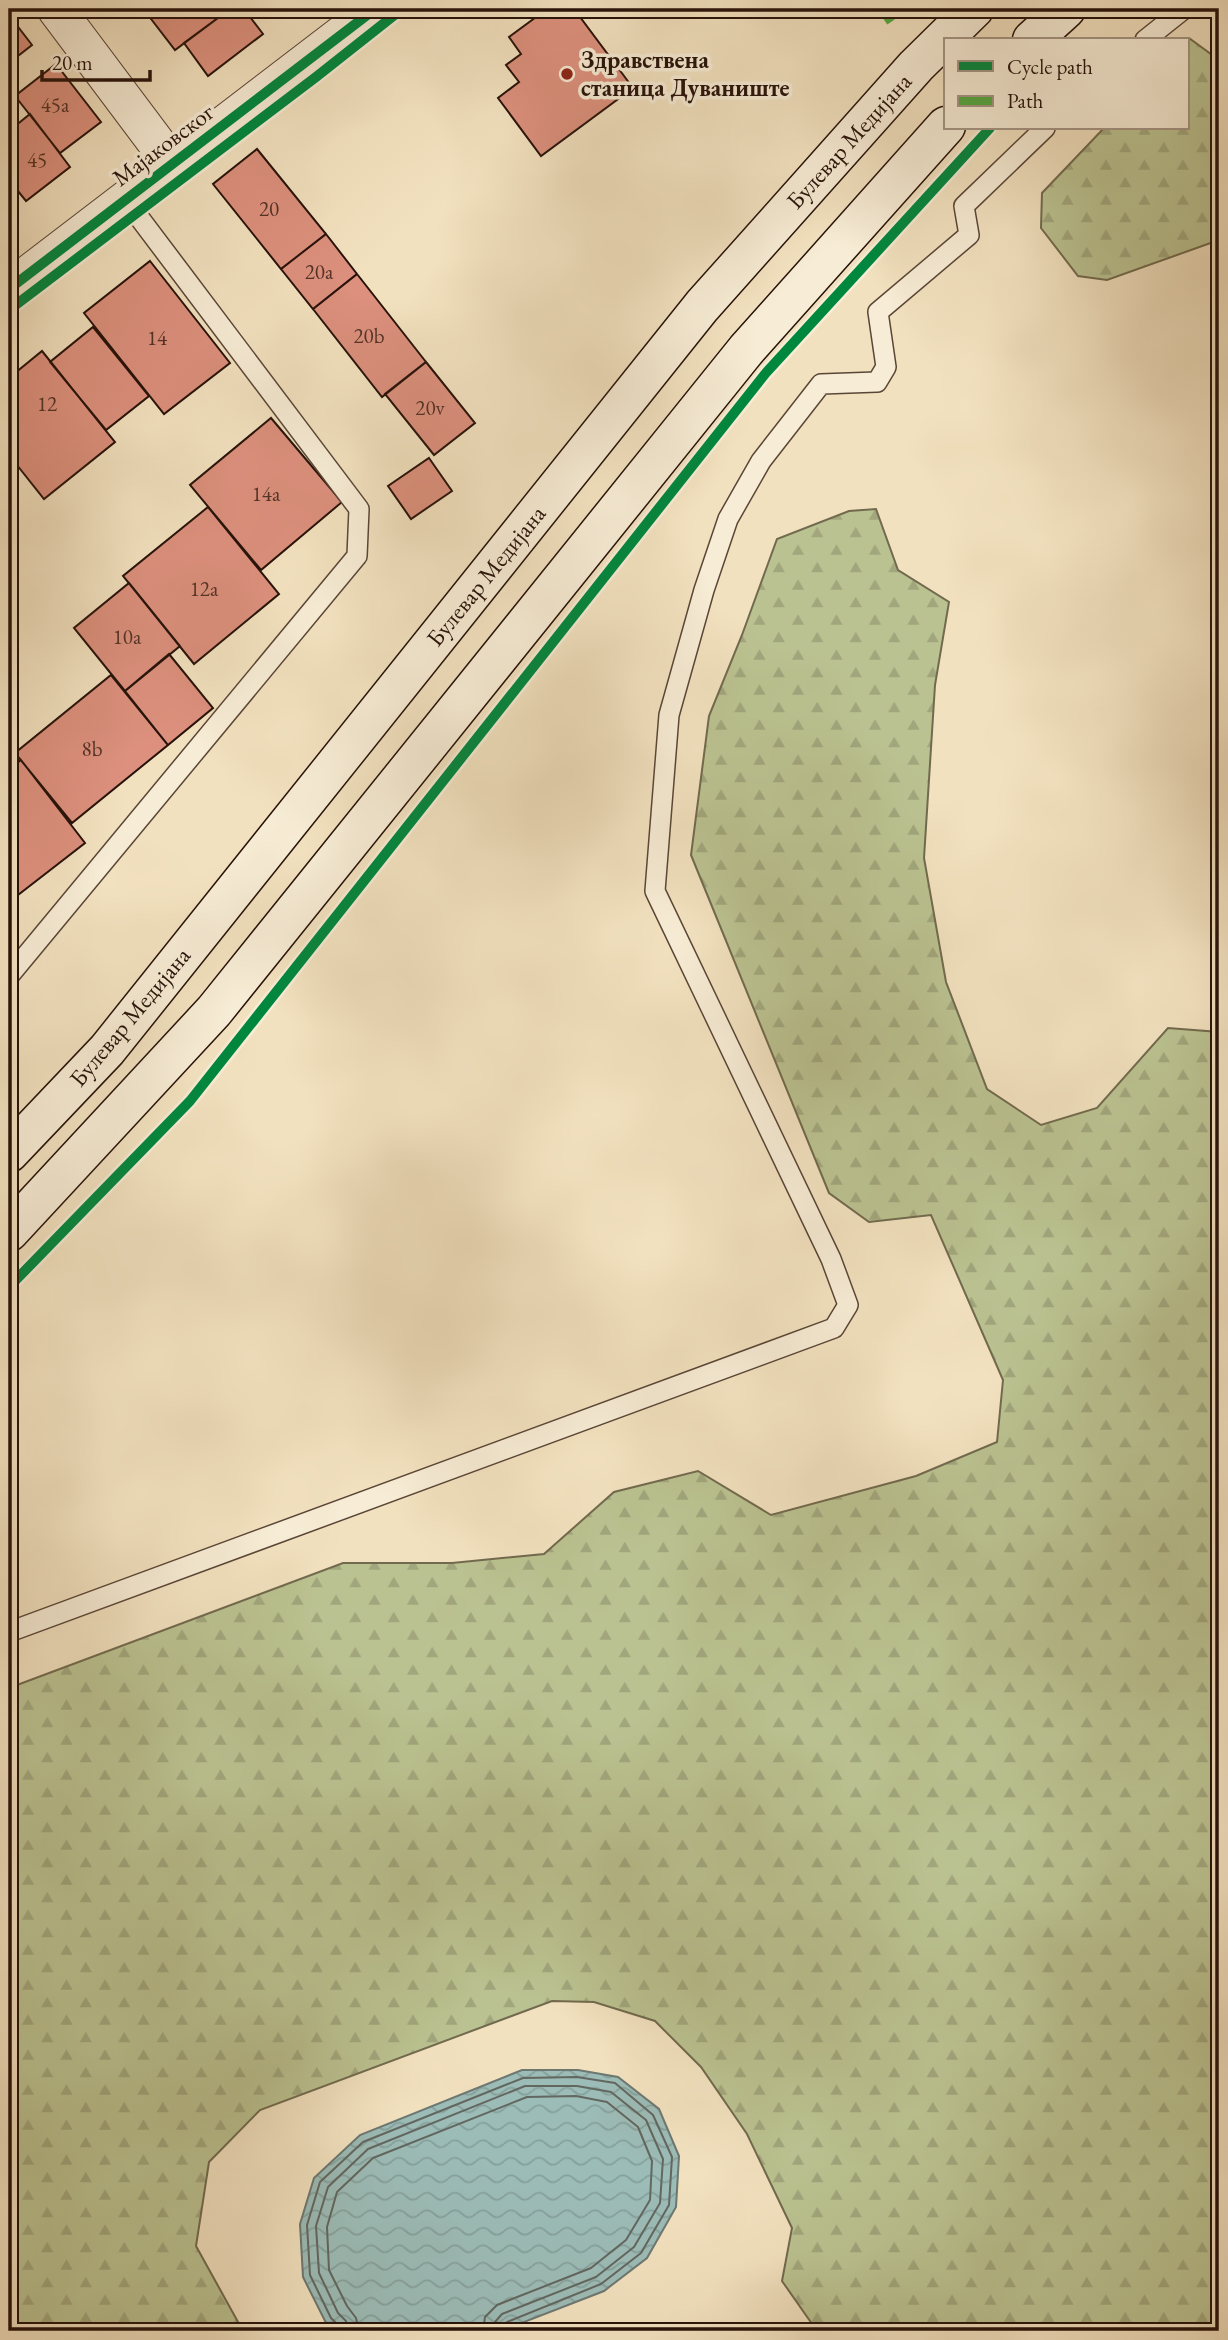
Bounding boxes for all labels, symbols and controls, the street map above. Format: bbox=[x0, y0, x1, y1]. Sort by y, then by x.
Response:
scale bar bbox=[42, 38, 150, 82]
legend bbox=[944, 38, 1190, 130]
place label: Здравствена станица Дуваниште bbox=[581, 44, 789, 104]
text: 20 m bbox=[52, 49, 93, 76]
text: Cycle path bbox=[1007, 53, 1093, 80]
marker: Здравствена станица Дуваниште bbox=[559, 66, 575, 82]
street label: Булевар Медијана bbox=[779, 66, 918, 215]
text: Path bbox=[1007, 87, 1044, 114]
house number: 45a bbox=[41, 91, 70, 118]
street label: Мајаковског bbox=[106, 96, 220, 193]
house number: 45 bbox=[27, 146, 47, 173]
house number: 20 bbox=[259, 195, 279, 222]
house number: 20a bbox=[305, 258, 334, 285]
house number: 20b bbox=[354, 322, 385, 349]
house number: 14 bbox=[147, 324, 168, 351]
house number: 12 bbox=[37, 390, 57, 417]
house number: 20v bbox=[415, 394, 445, 421]
house number: 14a bbox=[252, 480, 281, 507]
street label: Булевар Медијана bbox=[419, 498, 552, 653]
house number: 12a bbox=[190, 575, 219, 602]
house number: 10a bbox=[113, 623, 142, 650]
house number: 8b bbox=[82, 735, 103, 762]
street label: Булевар Медијана bbox=[62, 940, 197, 1093]

